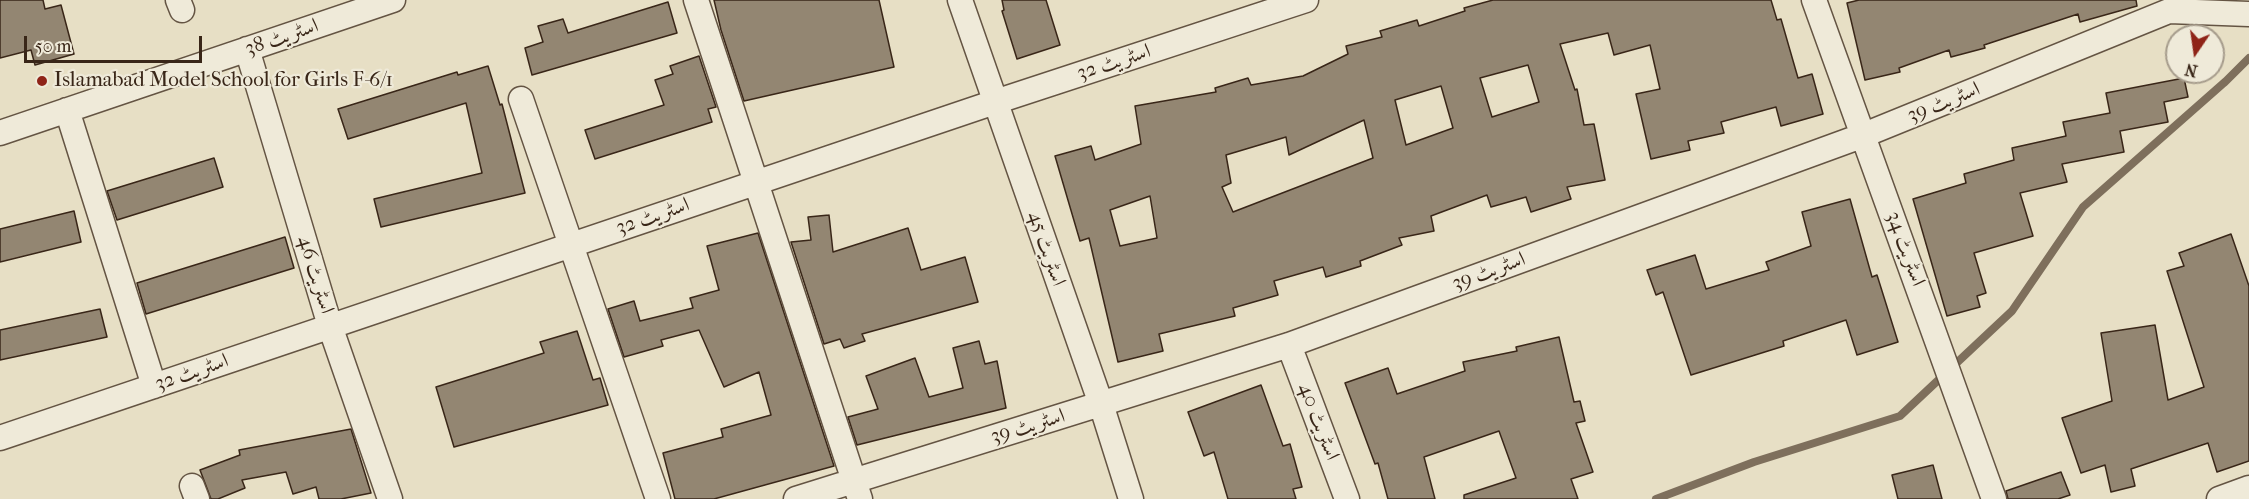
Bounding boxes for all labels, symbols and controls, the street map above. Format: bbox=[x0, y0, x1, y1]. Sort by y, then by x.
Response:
street label: اسٹریٹ 38 bbox=[242, 14, 322, 62]
scale bar bbox=[27, 24, 206, 62]
north arrow bbox=[2165, 24, 2225, 84]
text: 50 m bbox=[35, 36, 71, 57]
street label: اسٹریٹ 32 bbox=[1074, 39, 1154, 87]
text: N bbox=[2183, 59, 2199, 81]
place label: Islamabad Model School for Girls F-6/1 bbox=[54, 68, 393, 94]
marker: Islamabad Model School for Girls F-6/1 bbox=[35, 74, 49, 88]
street label: اسٹریٹ 39 bbox=[1904, 77, 1984, 129]
street label: اسٹریٹ 32 bbox=[613, 193, 693, 241]
street label: اسٹریٹ 45 bbox=[1021, 208, 1071, 290]
street label: اسٹریٹ 34 bbox=[1880, 208, 1930, 290]
street label: اسٹریٹ 46 bbox=[291, 233, 339, 317]
street label: اسٹریٹ 39 bbox=[1449, 247, 1529, 297]
street label: اسٹریٹ 32 bbox=[152, 349, 232, 397]
street label: اسٹریٹ 40 bbox=[1292, 380, 1344, 464]
street label: اسٹریٹ 39 bbox=[988, 404, 1068, 450]

